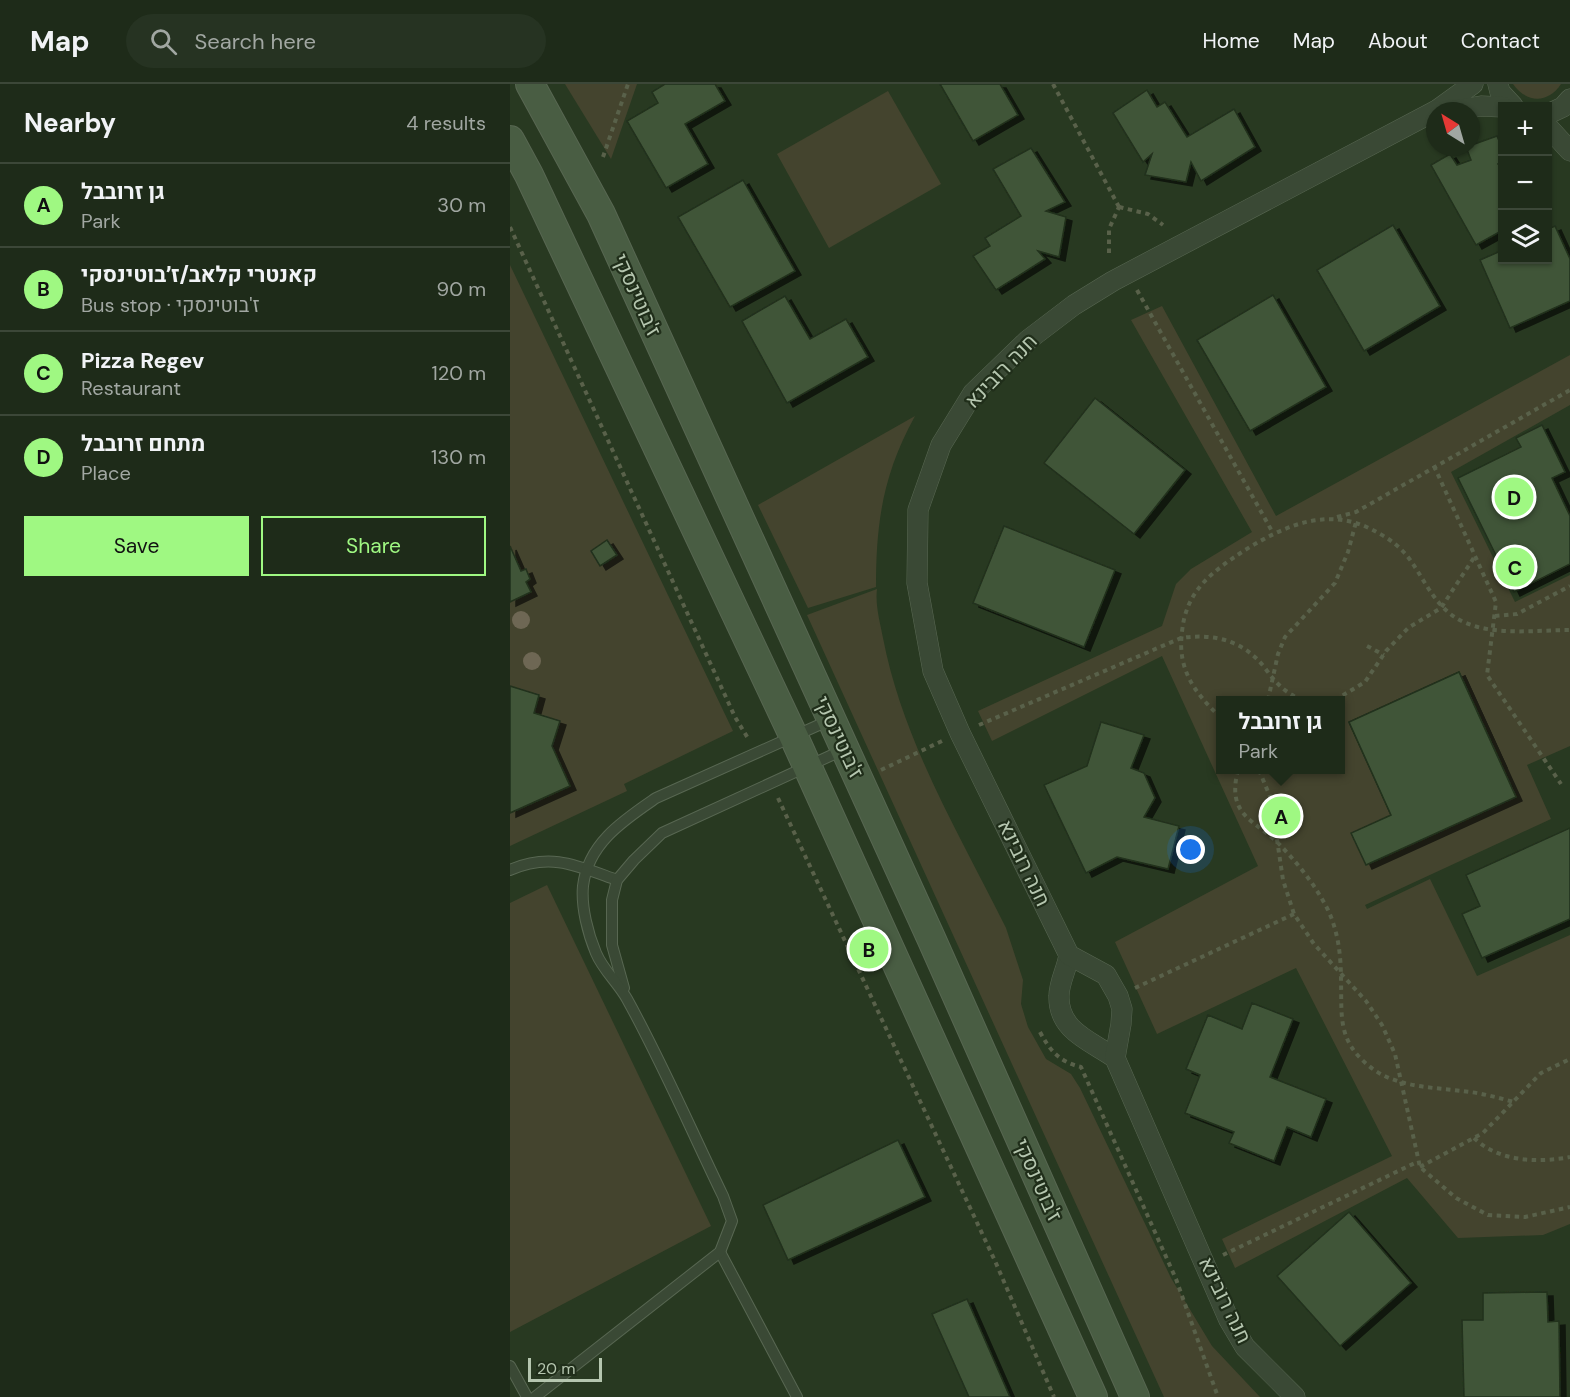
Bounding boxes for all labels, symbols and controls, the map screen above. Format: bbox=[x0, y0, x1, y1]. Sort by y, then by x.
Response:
search box bbox=[126, 14, 546, 68]
text: Map bbox=[30, 23, 90, 60]
icon: search bbox=[147, 25, 180, 58]
text: Search here bbox=[195, 27, 316, 56]
text: Home bbox=[1202, 27, 1260, 55]
text: Map bbox=[1293, 27, 1335, 55]
text: About bbox=[1368, 27, 1428, 55]
text: Contact bbox=[1461, 27, 1540, 55]
north arrow bbox=[1426, 102, 1480, 156]
map controls bbox=[1498, 102, 1552, 264]
button: + bbox=[1498, 102, 1552, 156]
text: Nearby bbox=[24, 106, 116, 140]
text: 4 results bbox=[406, 110, 486, 136]
button: − bbox=[1498, 156, 1552, 210]
text: גן זרובבל bbox=[81, 177, 165, 206]
text: A bbox=[36, 192, 51, 218]
text: 30 m bbox=[437, 192, 486, 218]
text: Park bbox=[81, 208, 121, 234]
button: layers bbox=[1498, 210, 1552, 264]
street label: ז'בוטינסקי bbox=[606, 249, 668, 341]
text: קאנטרי קלאב/ז׳בוטינסקי bbox=[81, 260, 317, 289]
text: B bbox=[37, 276, 50, 302]
text: 90 m bbox=[437, 276, 486, 302]
text: Bus stop · ז'בוטינסקי bbox=[81, 292, 260, 318]
street label: חנה רובינא bbox=[959, 328, 1043, 414]
text: Pizza Regev bbox=[81, 346, 204, 375]
text: C bbox=[36, 360, 51, 386]
text: 120 m bbox=[432, 360, 486, 386]
text: Restaurant bbox=[81, 375, 181, 401]
text: מתחם זרובבל bbox=[81, 429, 205, 458]
text: D bbox=[36, 444, 51, 470]
text: 130 m bbox=[431, 444, 486, 470]
text: Place bbox=[81, 460, 131, 486]
pin: D bbox=[1494, 474, 1534, 520]
button: Save bbox=[24, 516, 249, 576]
button: Share bbox=[261, 516, 486, 576]
pin: C bbox=[1496, 544, 1534, 590]
street label: ז'בוטינסקי bbox=[808, 691, 870, 783]
popup bbox=[1216, 696, 1345, 774]
text: גן זרובבל bbox=[1239, 707, 1322, 736]
text: Park bbox=[1239, 738, 1278, 764]
pin: A bbox=[1262, 794, 1300, 838]
street label: חנה רובינא bbox=[991, 815, 1057, 911]
your location bbox=[1176, 835, 1205, 864]
pin: B bbox=[850, 926, 888, 972]
street label: ז'בוטינסקי bbox=[1007, 1134, 1069, 1226]
street label: חנה רובינא bbox=[1192, 1252, 1258, 1348]
scale bar bbox=[528, 1355, 602, 1382]
text: 20 m bbox=[537, 1358, 576, 1379]

